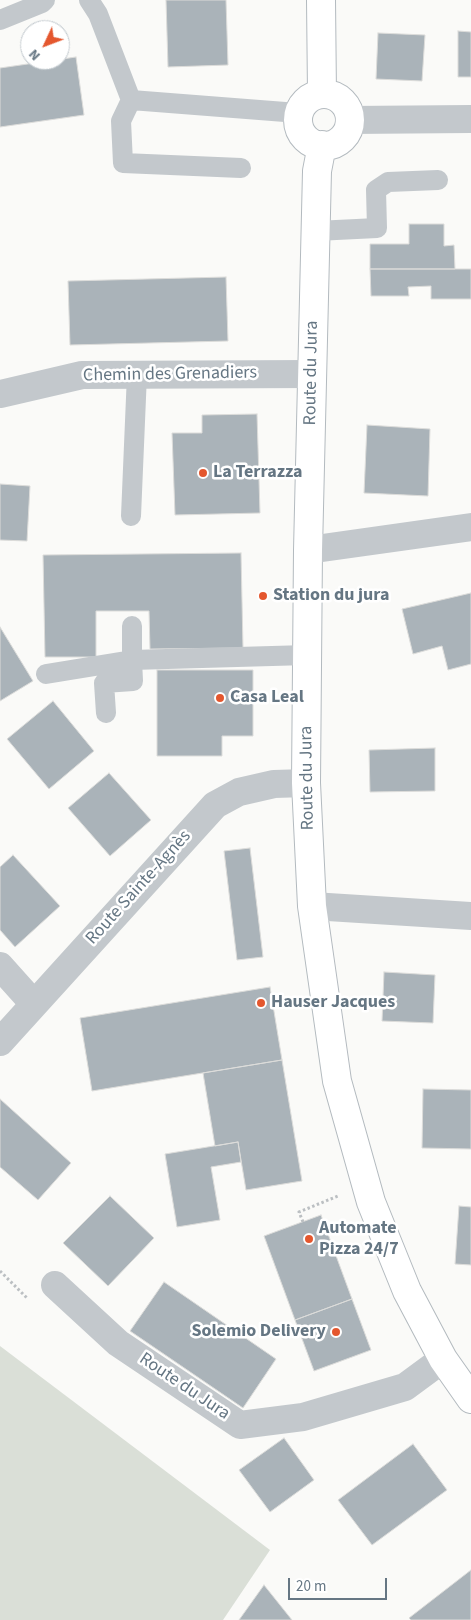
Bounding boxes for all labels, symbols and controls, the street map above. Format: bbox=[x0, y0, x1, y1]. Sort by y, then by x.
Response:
north arrow bbox=[20, 20, 70, 70]
text: N bbox=[24, 44, 45, 65]
street label: Route du Jura bbox=[300, 320, 324, 426]
street label: Chemin des Grenadiers bbox=[83, 363, 257, 387]
place label: La Terrazza bbox=[213, 462, 302, 484]
marker: La Terrazza bbox=[197, 467, 209, 479]
place label: Station du jura bbox=[273, 585, 389, 607]
marker: Station du jura bbox=[257, 590, 269, 602]
place label: Casa Leal bbox=[230, 687, 304, 709]
marker: Casa Leal bbox=[214, 692, 226, 704]
street label: Route du Jura bbox=[296, 725, 320, 831]
street label: Route Sainte-Agnès bbox=[82, 826, 196, 950]
place label: Hauser Jacques bbox=[271, 992, 395, 1014]
marker: Hauser Jacques bbox=[255, 997, 267, 1009]
place label: Automate Pizza 24/7 bbox=[319, 1218, 399, 1260]
marker: Automate Pizza 24/7 bbox=[303, 1233, 315, 1245]
place label: Solemio Delivery bbox=[191, 1321, 326, 1343]
marker: Solemio Delivery bbox=[330, 1326, 342, 1338]
street label: Route du Jura bbox=[135, 1349, 233, 1425]
scale bar bbox=[291, 1568, 390, 1600]
text: 20 m bbox=[296, 1576, 326, 1597]

